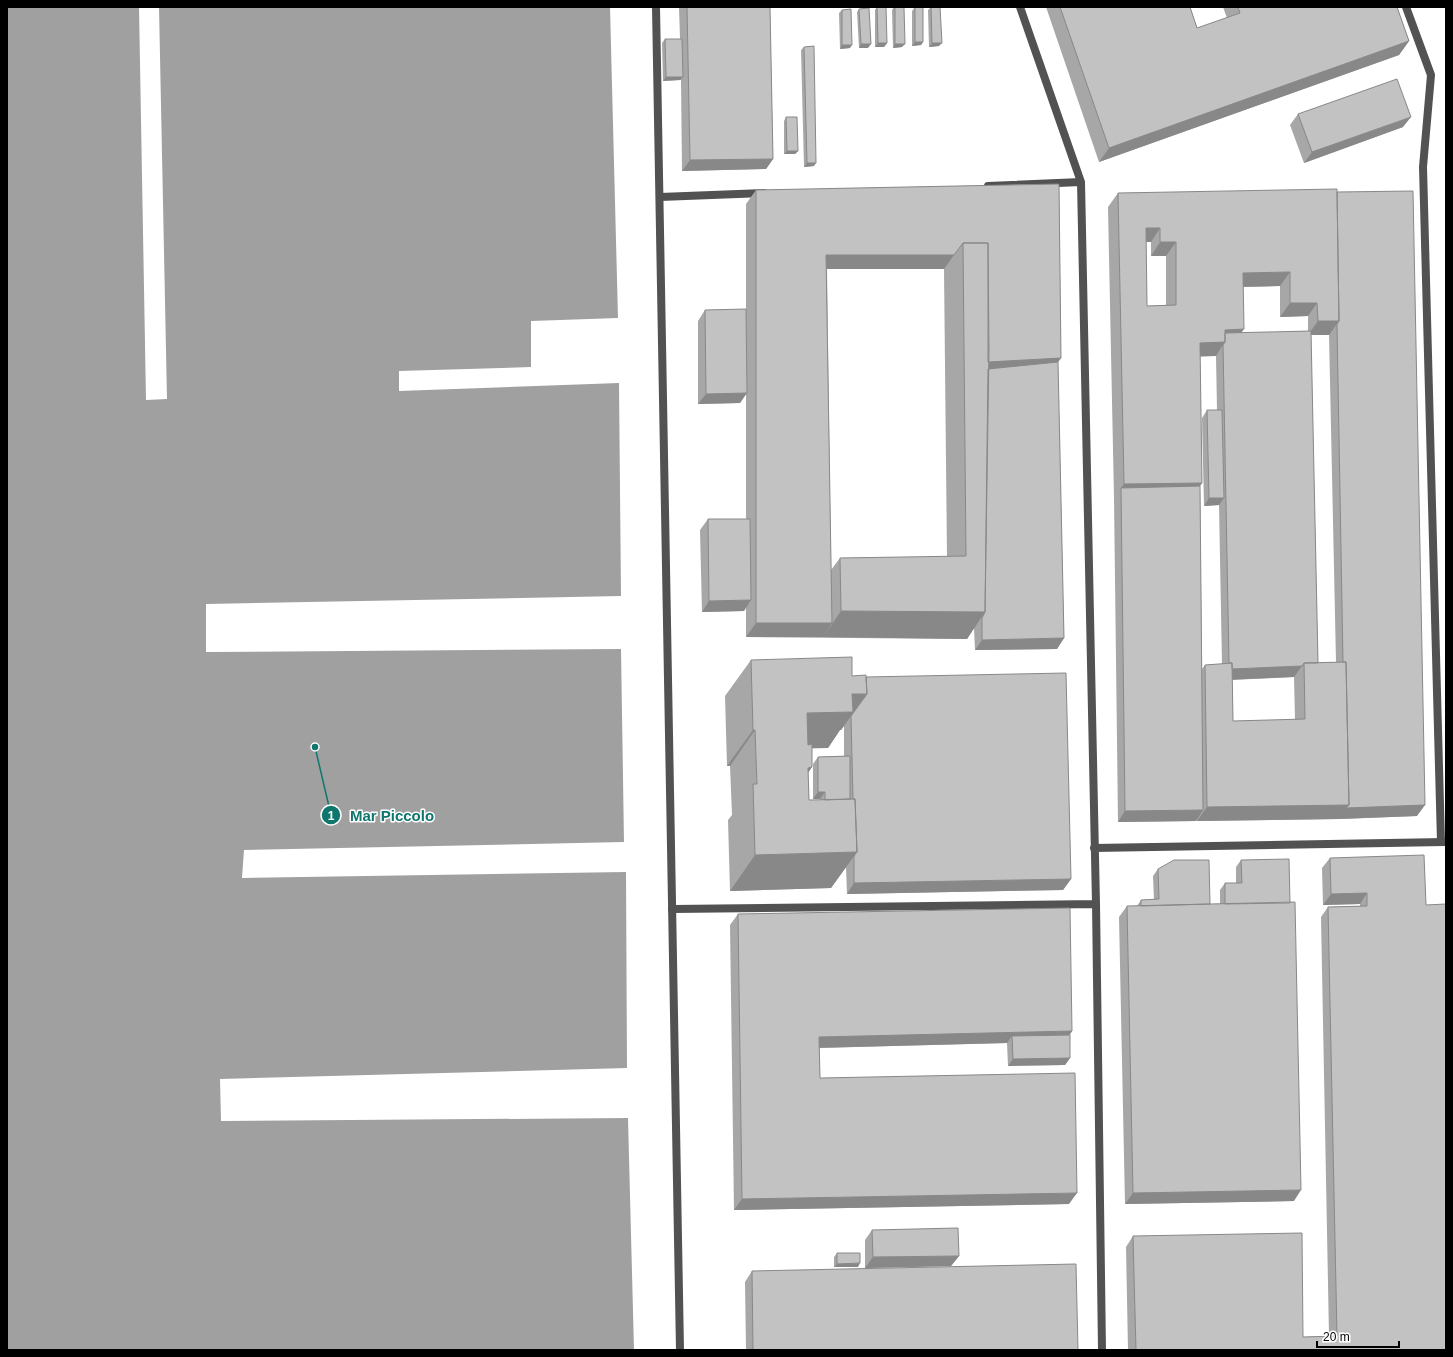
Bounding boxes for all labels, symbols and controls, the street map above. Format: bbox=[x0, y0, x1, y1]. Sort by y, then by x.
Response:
callout: Mar Piccolo bbox=[321, 802, 442, 829]
text: Mar Piccolo bbox=[350, 807, 434, 824]
text: 1 bbox=[328, 809, 335, 823]
scale bar bbox=[1317, 1323, 1399, 1349]
text: 20 m bbox=[1323, 1330, 1350, 1344]

